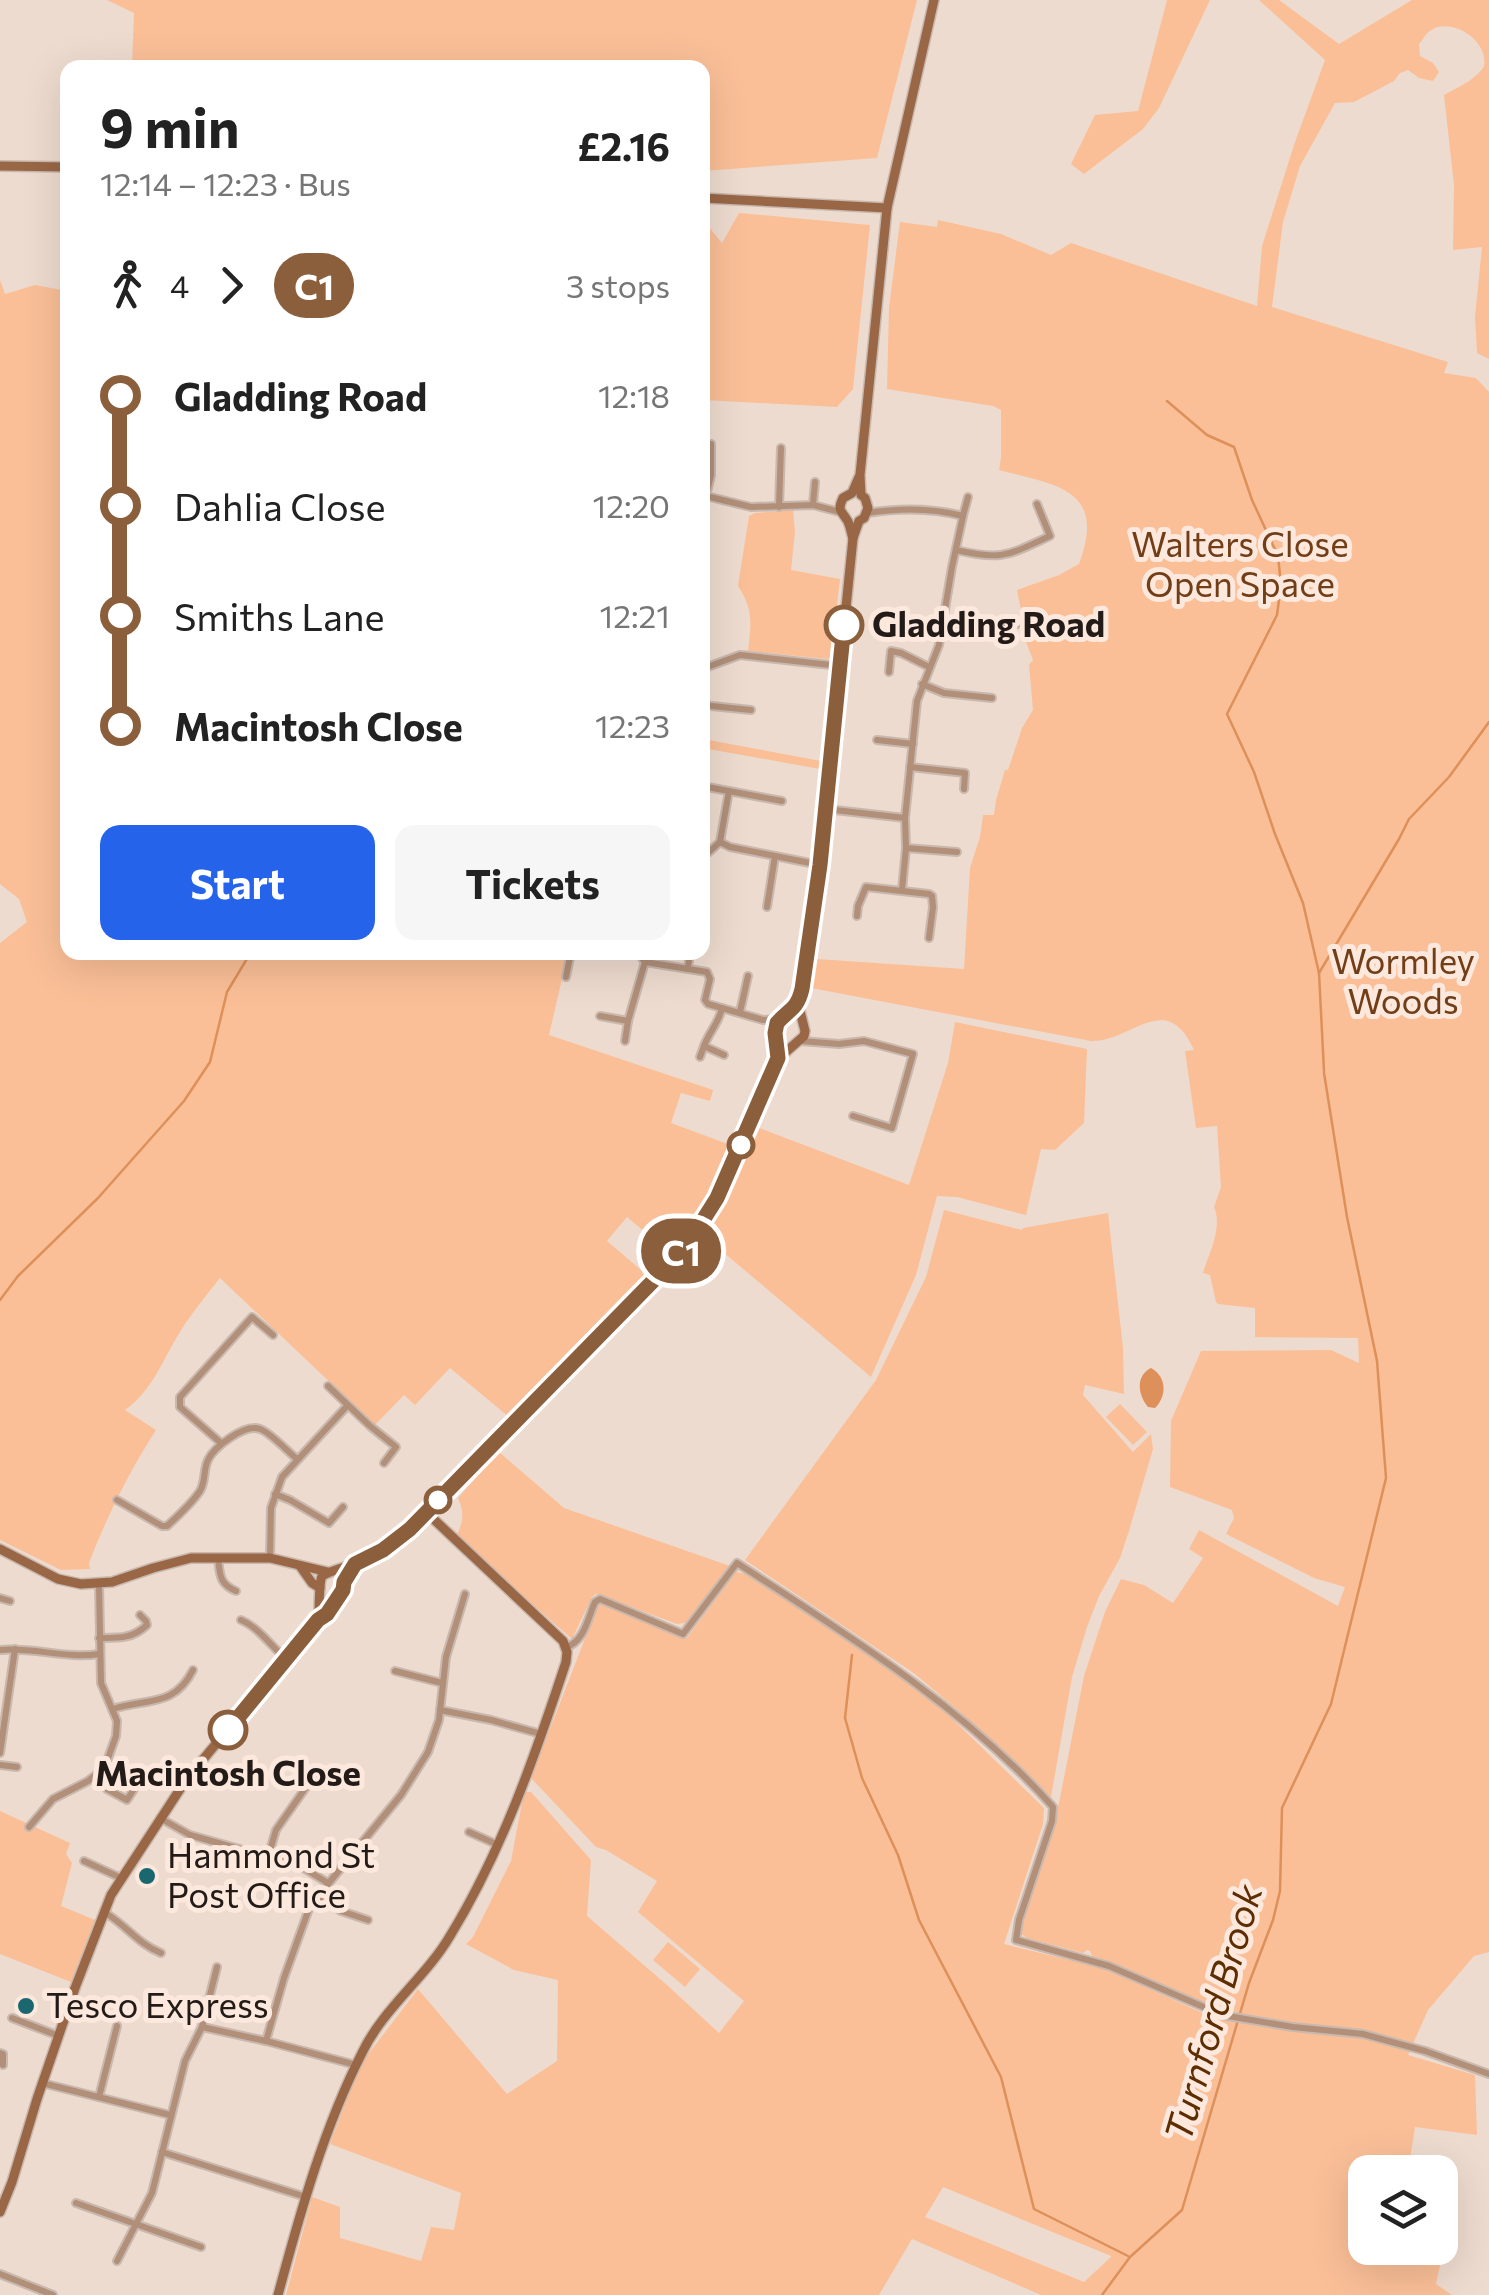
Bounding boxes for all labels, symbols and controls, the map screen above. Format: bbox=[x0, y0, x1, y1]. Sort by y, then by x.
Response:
text: 9 min bbox=[100, 92, 240, 159]
text: £2.16 bbox=[577, 122, 670, 169]
text: 12:14 – 12:23 · Bus bbox=[100, 163, 351, 203]
icon: walk bbox=[100, 258, 155, 313]
icon: forward bbox=[204, 258, 259, 313]
text: C1 bbox=[294, 264, 334, 307]
text: 4 bbox=[170, 265, 189, 305]
text: 3 stops bbox=[566, 265, 670, 305]
text: Gladding Road bbox=[174, 372, 427, 419]
text: 12:18 bbox=[598, 375, 670, 415]
text: Dahlia Close bbox=[174, 482, 386, 529]
text: 12:20 bbox=[592, 485, 670, 525]
park label: Walters Close Open Space bbox=[1131, 521, 1349, 604]
text: Smiths Lane bbox=[174, 592, 385, 639]
text: 12:21 bbox=[600, 595, 670, 635]
place label: Gladding Road bbox=[872, 601, 1105, 644]
marker: Gladding Road bbox=[825, 606, 863, 644]
text: Macintosh Close bbox=[174, 702, 463, 749]
text: 12:23 bbox=[595, 705, 670, 745]
button: Start bbox=[100, 825, 375, 940]
button: Tickets bbox=[395, 825, 670, 940]
park label: Wormley Woods bbox=[1331, 938, 1475, 1021]
unlabelled marker bbox=[728, 1132, 754, 1158]
line badge: C1 bbox=[636, 1218, 726, 1284]
text: C1 bbox=[661, 1230, 701, 1273]
unlabelled marker bbox=[425, 1487, 451, 1513]
marker: Macintosh Close bbox=[209, 1711, 247, 1749]
place label: Macintosh Close bbox=[95, 1750, 361, 1793]
place label: Hammond St Post Office bbox=[167, 1832, 375, 1915]
marker: Hammond St Post Office bbox=[136, 1865, 158, 1887]
water label: Turnford Brook bbox=[1152, 1877, 1271, 2146]
place label: Tesco Express bbox=[46, 1982, 269, 2025]
marker: Tesco Express bbox=[15, 1995, 37, 2017]
map controls bbox=[1348, 2155, 1458, 2265]
button: layers bbox=[1348, 2155, 1458, 2265]

